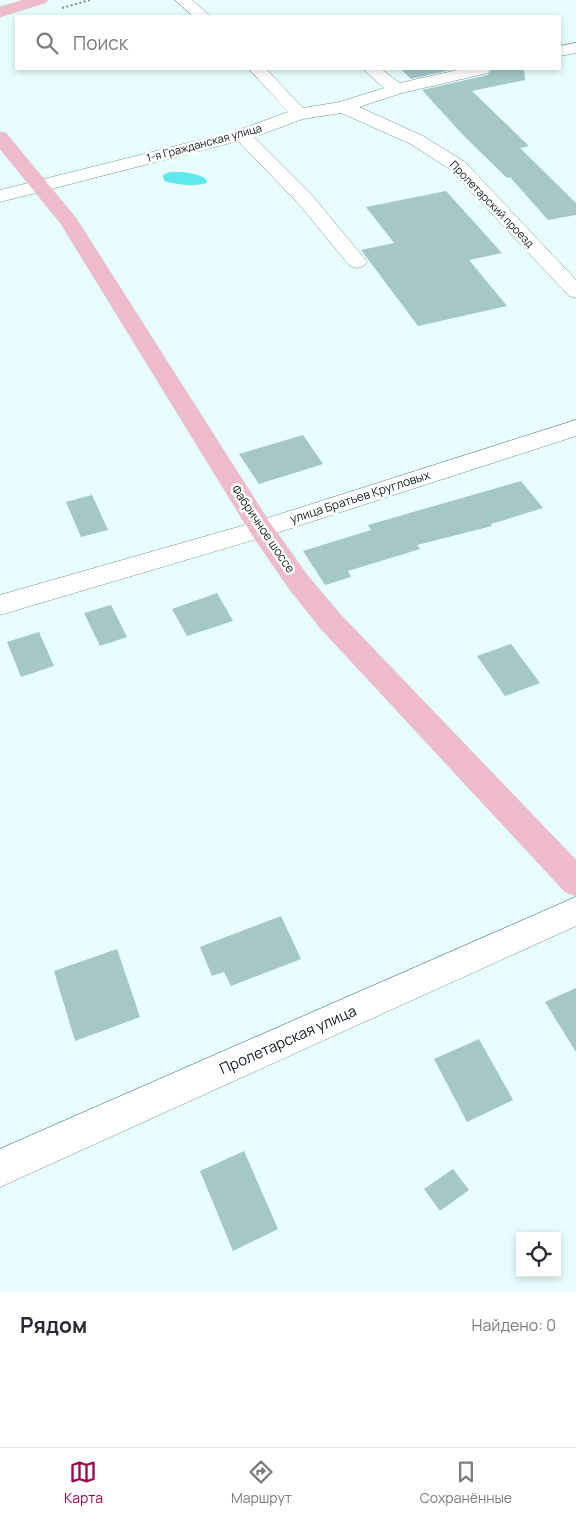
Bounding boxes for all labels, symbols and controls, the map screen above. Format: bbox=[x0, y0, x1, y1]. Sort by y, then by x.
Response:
search box bbox=[15, 15, 561, 70]
icon: search bbox=[33, 29, 61, 57]
text: Поиск bbox=[73, 30, 128, 56]
street label: 1-я Гражданская улица bbox=[145, 120, 263, 165]
street label: Пролетарский проезд bbox=[447, 157, 538, 251]
street label: улица Братьев Кругловых bbox=[288, 466, 433, 527]
street label: Фабричное шоссе bbox=[228, 481, 299, 576]
street label: Пролетарская улица bbox=[216, 1000, 360, 1079]
map controls bbox=[516, 1232, 561, 1277]
button: locate bbox=[516, 1232, 561, 1277]
text: Рядом bbox=[20, 1311, 87, 1339]
text: Найдено: 0 bbox=[471, 1314, 556, 1336]
tab: Карта bbox=[64, 1458, 103, 1507]
tab: Маршрут bbox=[231, 1458, 292, 1507]
tab: Сохранённые bbox=[420, 1458, 512, 1507]

